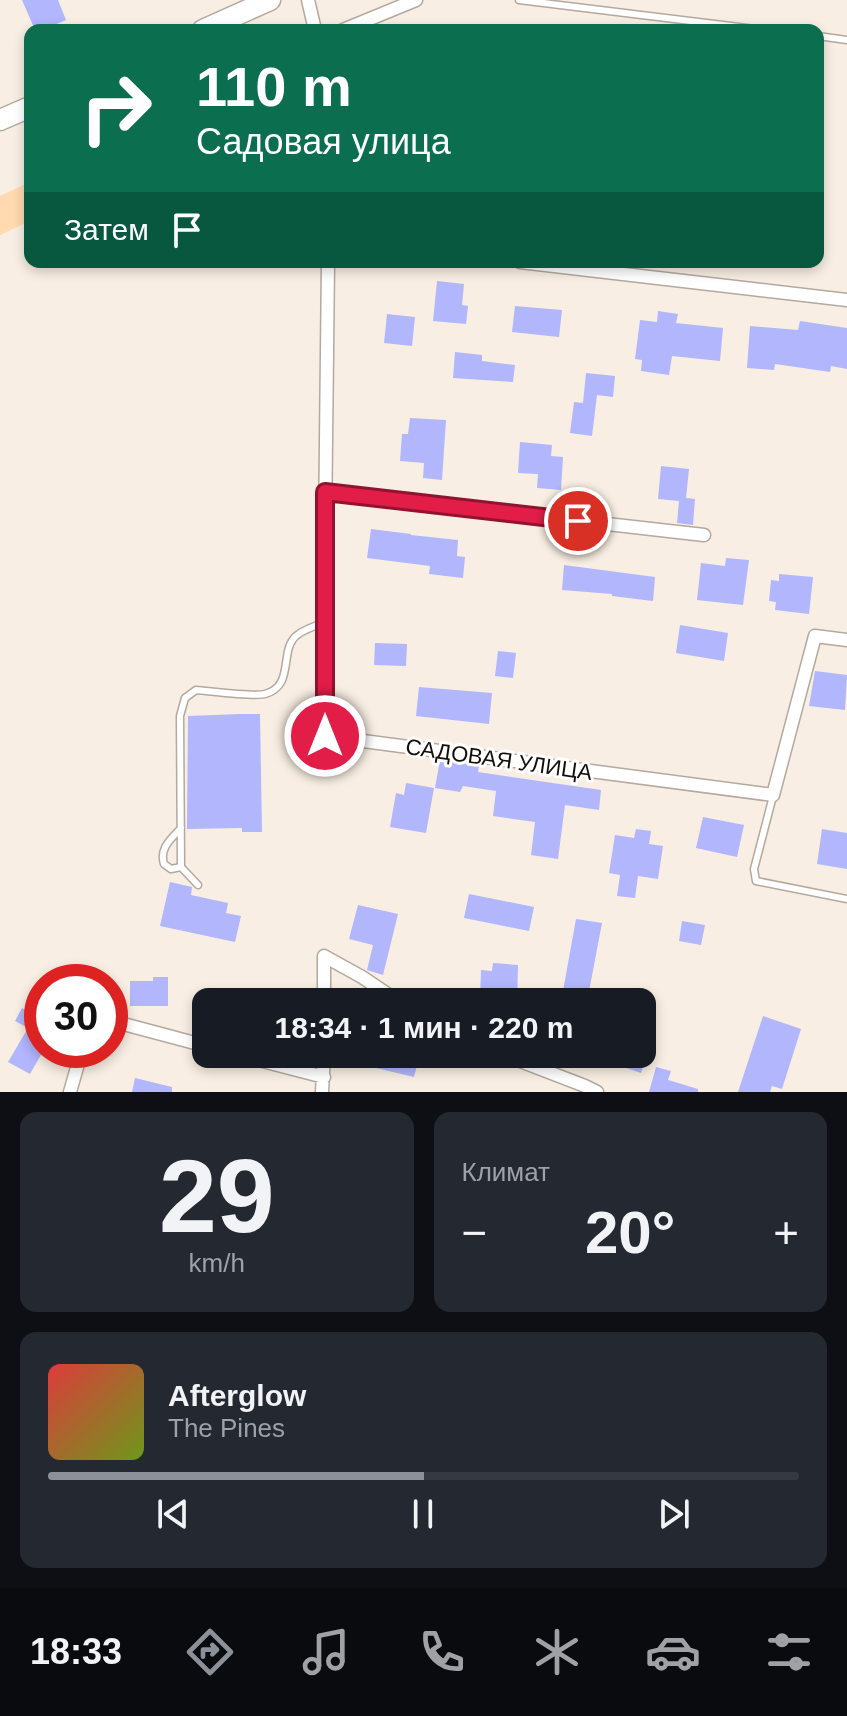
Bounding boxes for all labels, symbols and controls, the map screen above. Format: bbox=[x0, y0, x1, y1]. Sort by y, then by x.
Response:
text: 110 m bbox=[196, 55, 352, 118]
icon: right bbox=[64, 56, 168, 160]
text: Садовая улица bbox=[196, 121, 451, 162]
icon: arrive bbox=[165, 208, 209, 252]
text: Затем bbox=[64, 213, 149, 246]
pin bbox=[544, 487, 612, 555]
icon: arrive bbox=[556, 499, 600, 543]
position arrow bbox=[283, 694, 367, 778]
street label: САДОВАЯ УЛИЦА bbox=[404, 734, 594, 785]
speed limit sign: 30 bbox=[24, 964, 128, 1068]
text: 18:34 · 1 мин · 220 m bbox=[275, 1011, 573, 1044]
text: 29 bbox=[159, 1138, 275, 1254]
text: Климат bbox=[462, 1157, 550, 1187]
text: 20° bbox=[585, 1199, 676, 1266]
text: − bbox=[462, 1208, 487, 1257]
text: + bbox=[773, 1208, 799, 1257]
text: km/h bbox=[189, 1248, 245, 1278]
text: Afterglow bbox=[168, 1379, 306, 1412]
text: The Pines bbox=[168, 1413, 285, 1443]
icon: previous bbox=[151, 1492, 195, 1536]
icon: pause bbox=[401, 1492, 445, 1536]
icon: next bbox=[652, 1492, 696, 1536]
icon: directions bbox=[182, 1624, 238, 1680]
icon: music bbox=[298, 1624, 354, 1680]
icon: phone bbox=[414, 1624, 470, 1680]
icon: climate bbox=[529, 1624, 585, 1680]
icon: car bbox=[645, 1624, 701, 1680]
icon: filters bbox=[761, 1624, 817, 1680]
text: 18:33 bbox=[30, 1631, 122, 1672]

